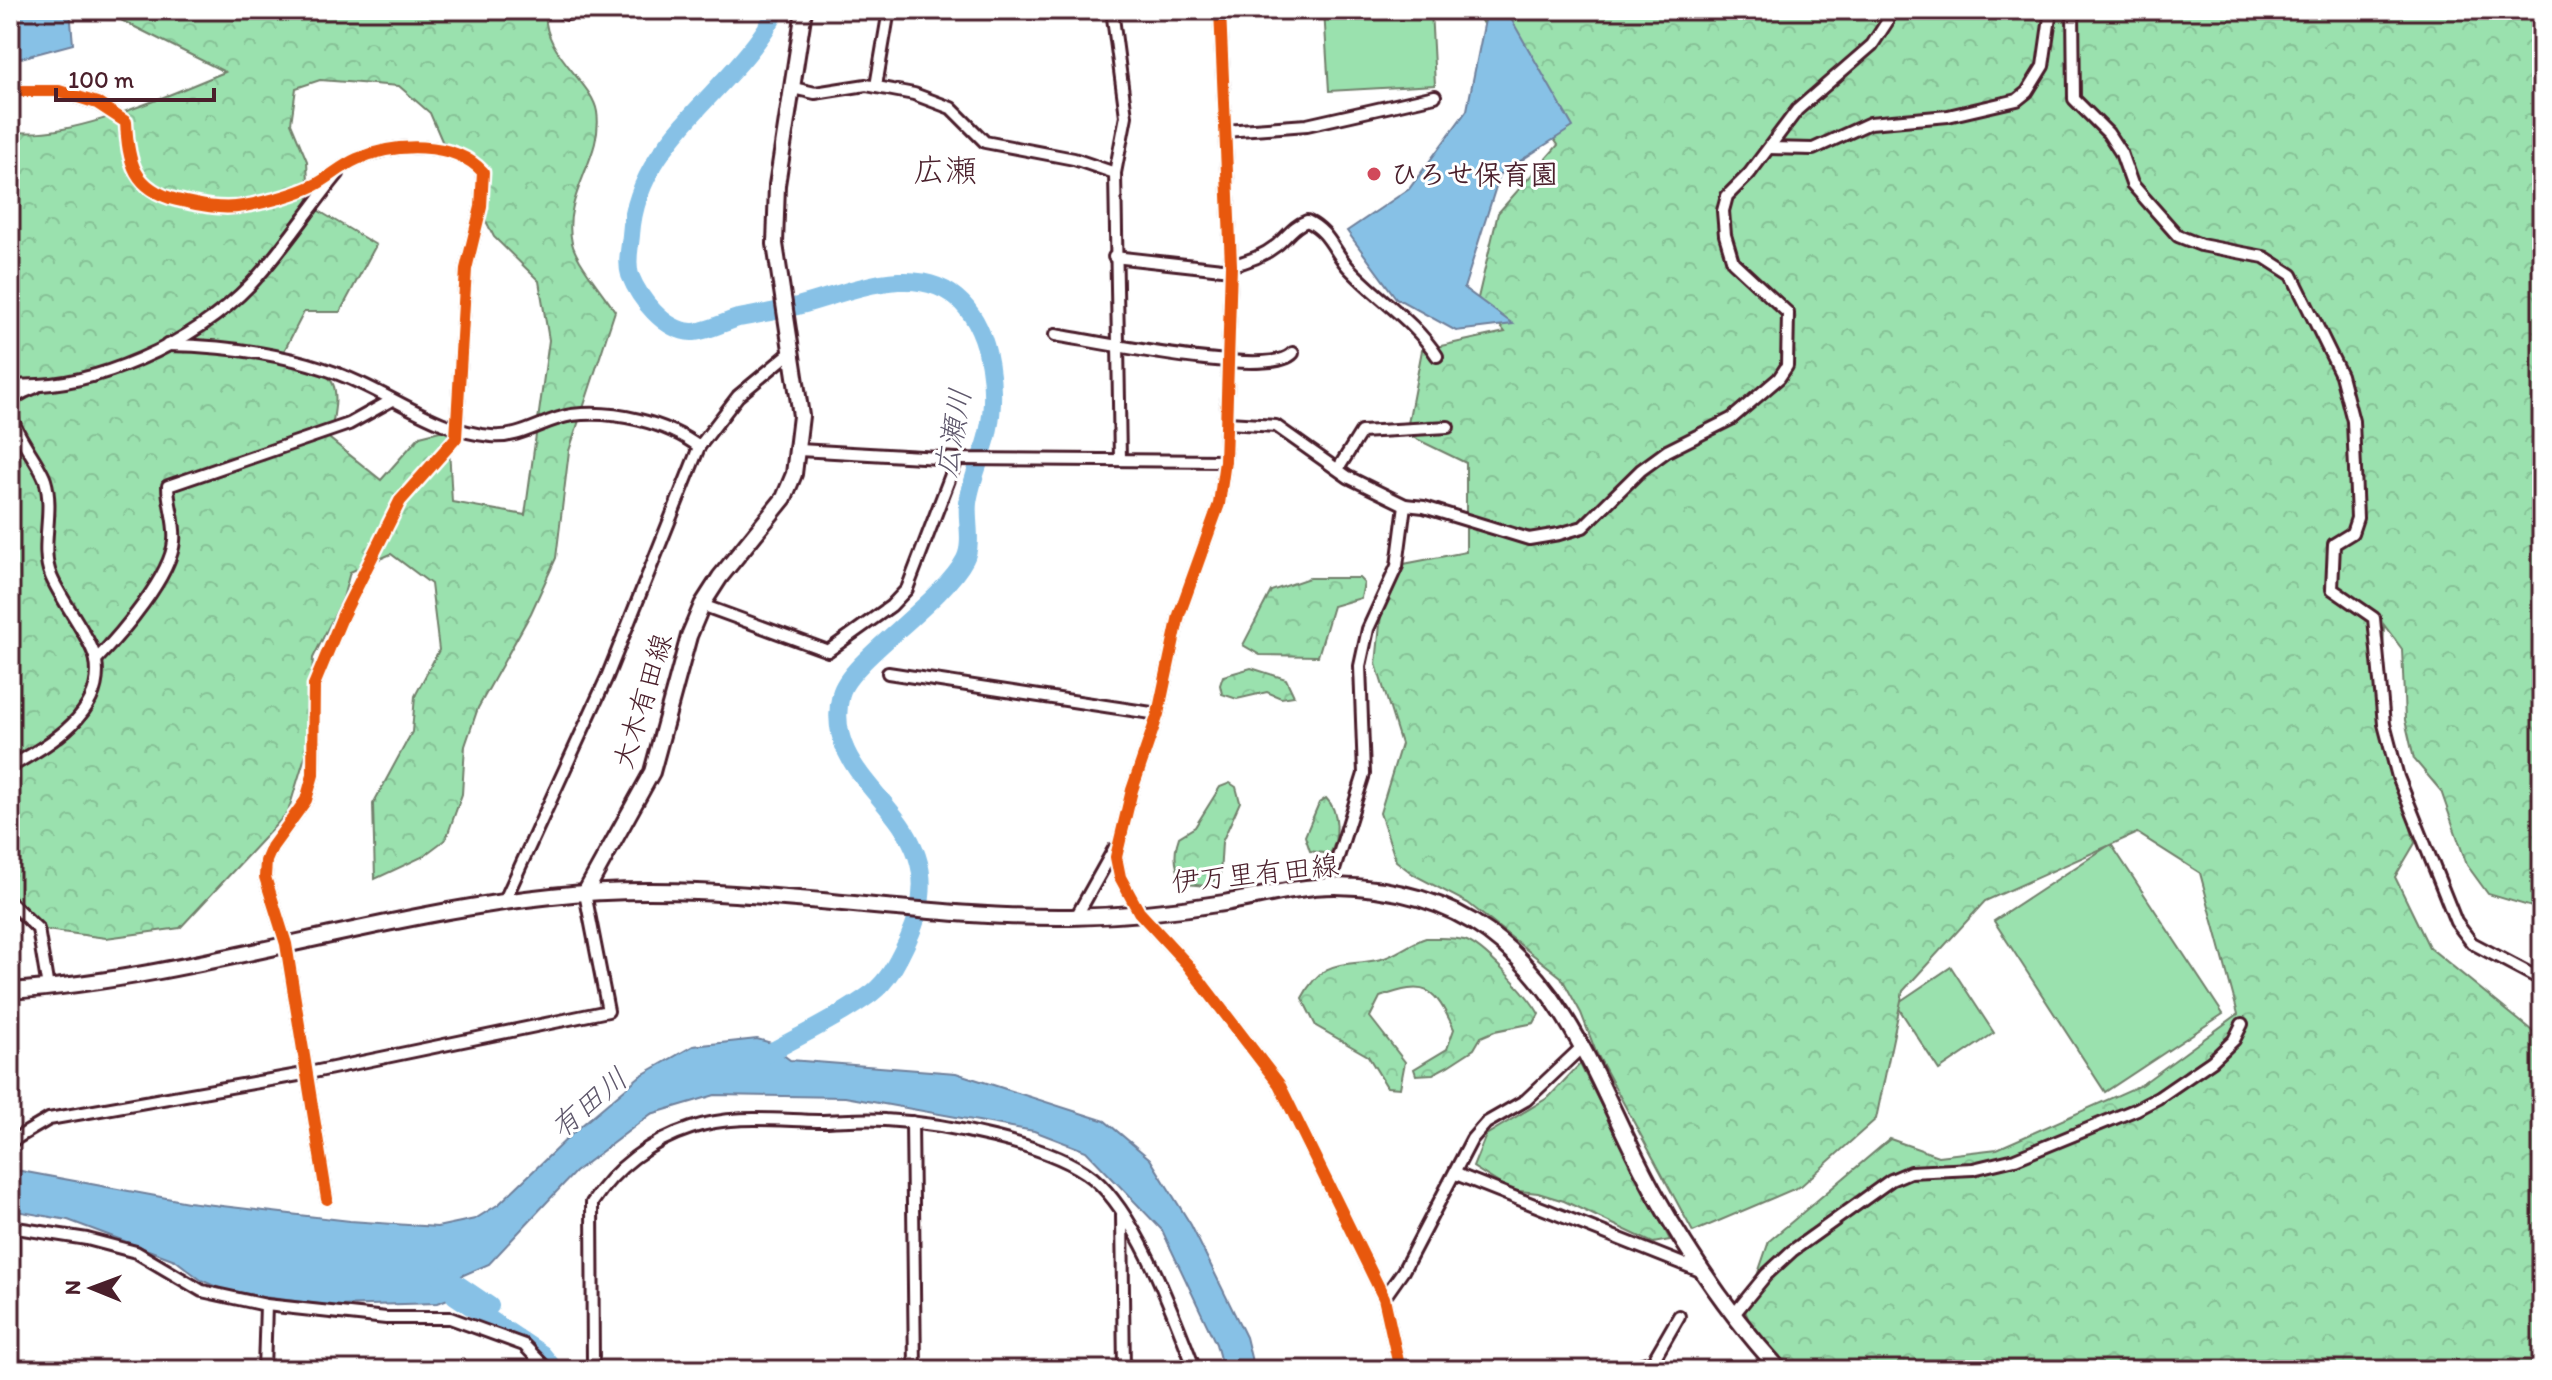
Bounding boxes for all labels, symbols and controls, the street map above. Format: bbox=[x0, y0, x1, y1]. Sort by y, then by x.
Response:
scale bar bbox=[56, 52, 214, 102]
text: 100 m bbox=[68, 65, 134, 94]
district label: 広瀬 bbox=[913, 151, 977, 189]
place label: ひろせ保育園 bbox=[1390, 157, 1558, 191]
marker: ひろせ保育園 bbox=[1365, 165, 1383, 183]
water label: 広瀬川 bbox=[926, 385, 979, 480]
street label: 大木有田線 bbox=[605, 629, 679, 773]
street label: 伊万里有田線 bbox=[1170, 847, 1340, 899]
water label: 有田川 bbox=[542, 1060, 635, 1146]
north arrow bbox=[52, 1248, 132, 1328]
text: N bbox=[59, 1280, 86, 1295]

